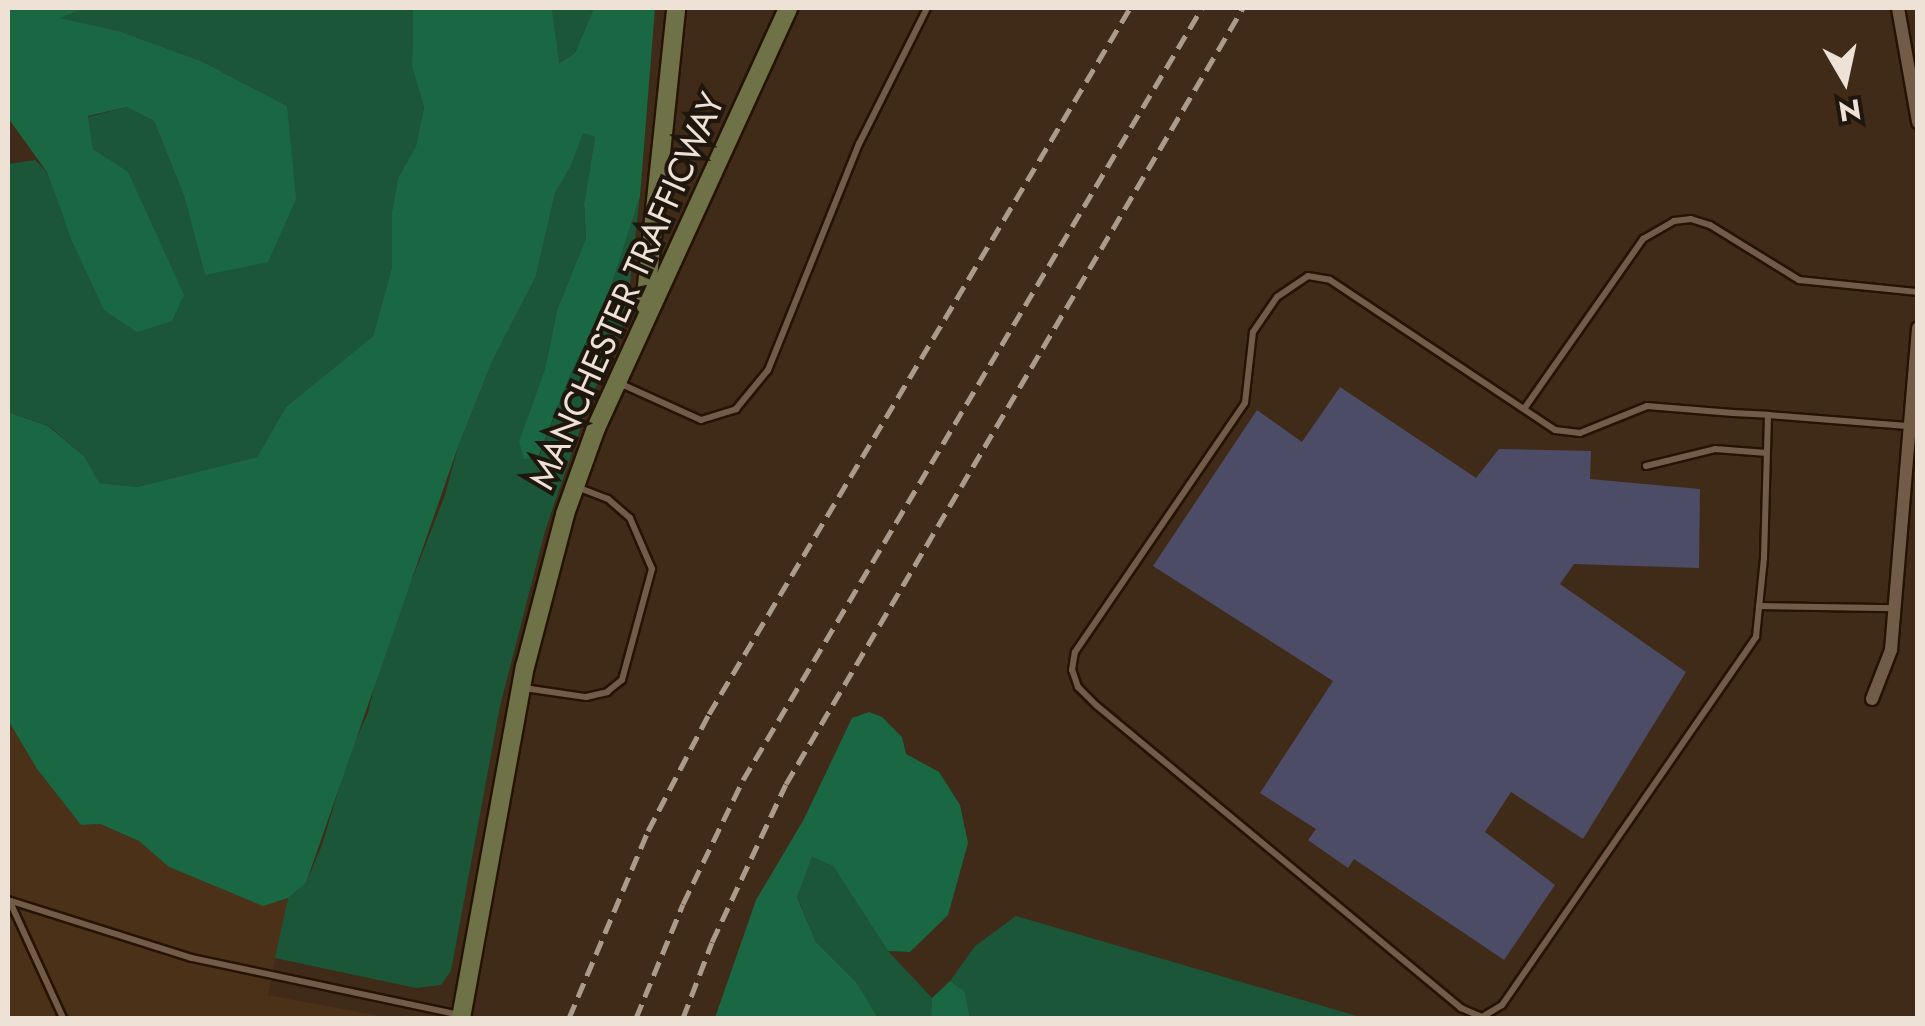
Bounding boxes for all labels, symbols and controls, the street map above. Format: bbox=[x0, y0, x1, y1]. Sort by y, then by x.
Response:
north arrow bbox=[1795, 30, 1895, 130]
street label: MANCHESTER TRAFFICWAY bbox=[521, 86, 733, 496]
text: N bbox=[1836, 88, 1864, 132]

